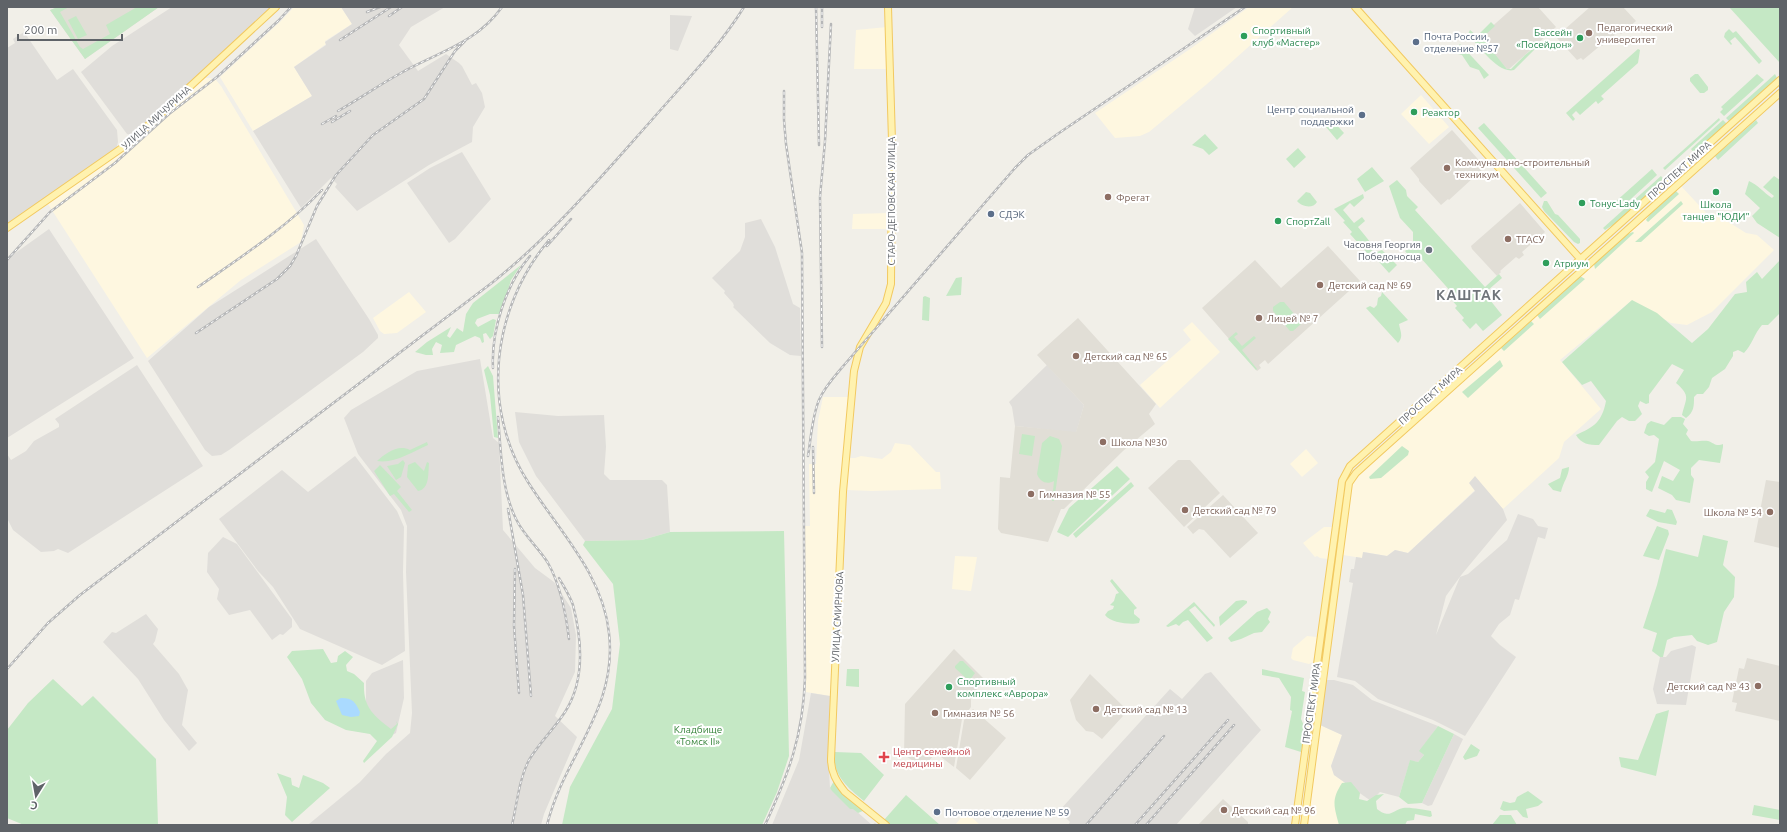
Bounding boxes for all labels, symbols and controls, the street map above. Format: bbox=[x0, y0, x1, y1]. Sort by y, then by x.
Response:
scale bar bbox=[18, 16, 122, 42]
place label: Педагогический университет bbox=[1597, 22, 1673, 45]
text: 200 m bbox=[24, 23, 57, 36]
place label: Спортивный клуб «Мастер» bbox=[1252, 25, 1320, 48]
place label: Бассейн «Посейдон» bbox=[1516, 27, 1572, 50]
marker: Педагогический университет bbox=[1584, 28, 1594, 38]
marker: Спортивный клуб «Мастер» bbox=[1239, 31, 1249, 41]
place label: Почта России, отделение №57 bbox=[1424, 31, 1499, 54]
marker: Бассейн «Посейдон» bbox=[1575, 33, 1585, 43]
marker: Почта России, отделение №57 bbox=[1411, 37, 1421, 47]
street label: УЛИЦА МИЧУРИНА bbox=[119, 83, 194, 151]
place label: Центр социальной поддержки bbox=[1267, 104, 1354, 127]
marker: Реактор bbox=[1409, 107, 1419, 117]
place label: Реактор bbox=[1422, 107, 1460, 118]
marker: Центр социальной поддержки bbox=[1357, 110, 1367, 120]
street label: СТАРО-ДЕПОВСКАЯ УЛИЦА bbox=[886, 136, 897, 265]
street label: ПРОСПЕКТ МИРА bbox=[1645, 139, 1714, 202]
place label: Коммунально-строительный техникум bbox=[1455, 157, 1590, 180]
marker: Коммунально-строительный техникум bbox=[1442, 163, 1452, 173]
marker: Школа танцев "ЮДИ" bbox=[1711, 187, 1721, 197]
marker: Фрегат bbox=[1103, 192, 1113, 202]
place label: Фрегат bbox=[1116, 192, 1150, 203]
marker: Тонус-Lady bbox=[1577, 198, 1587, 208]
place label: Тонус-Lady bbox=[1590, 198, 1640, 209]
place label: Школа танцев "ЮДИ" bbox=[1683, 199, 1749, 222]
marker: СДЭК bbox=[986, 209, 996, 219]
place label: СДЭК bbox=[999, 209, 1025, 220]
marker: СпортZall bbox=[1273, 216, 1283, 226]
place label: СпортZall bbox=[1286, 216, 1330, 227]
marker: ТГАСУ bbox=[1503, 234, 1513, 244]
place label: ТГАСУ bbox=[1516, 234, 1545, 245]
place label: Часовня Георгия Победоносца bbox=[1344, 239, 1421, 262]
marker: Часовня Георгия Победоносца bbox=[1424, 245, 1434, 255]
marker: Атриум bbox=[1541, 258, 1551, 268]
place label: Атриум bbox=[1554, 258, 1589, 269]
marker: Детский сад № 69 bbox=[1315, 280, 1325, 290]
place label: Детский сад № 69 bbox=[1328, 280, 1411, 291]
district label: КАШТАК bbox=[1436, 287, 1502, 303]
marker: Лицей № 7 bbox=[1254, 313, 1264, 323]
place label: Лицей № 7 bbox=[1267, 313, 1318, 324]
marker: Детский сад № 65 bbox=[1071, 351, 1081, 361]
place label: Детский сад № 65 bbox=[1084, 351, 1167, 362]
street label: ПРОСПЕКТ МИРА bbox=[1396, 364, 1465, 427]
marker: Школа №30 bbox=[1098, 437, 1108, 447]
place label: Школа №30 bbox=[1111, 437, 1167, 448]
marker: Гимназия № 55 bbox=[1026, 489, 1036, 499]
place label: Гимназия № 55 bbox=[1039, 489, 1110, 500]
marker: Детский сад № 79 bbox=[1180, 505, 1190, 515]
place label: Детский сад № 79 bbox=[1193, 505, 1276, 516]
place label: Школа № 54 bbox=[1704, 507, 1762, 518]
marker: Школа № 54 bbox=[1765, 507, 1775, 517]
street label: УЛИЦА СМИРНОВА bbox=[830, 571, 845, 663]
street label: ПРОСПЕКТ МИРА bbox=[1300, 662, 1323, 744]
place label: Спортивный комплекс «Аврора» bbox=[957, 676, 1049, 699]
place label: Детский сад № 43 bbox=[1667, 681, 1750, 692]
marker: Детский сад № 43 bbox=[1753, 681, 1763, 691]
marker: Спортивный комплекс «Аврора» bbox=[944, 682, 954, 692]
marker: Детский сад № 13 bbox=[1091, 704, 1101, 714]
place label: Детский сад № 13 bbox=[1104, 704, 1187, 715]
marker: Гимназия № 56 bbox=[930, 708, 940, 718]
place label: Гимназия № 56 bbox=[943, 708, 1015, 719]
park label: Кладбище «Томск II» bbox=[674, 724, 722, 747]
place label: Центр семейной медицины bbox=[893, 746, 971, 769]
marker: Центр семейной медицины bbox=[878, 751, 890, 763]
north arrow bbox=[16, 776, 56, 816]
text: С bbox=[29, 799, 39, 812]
marker: Детский сад № 96 bbox=[1219, 805, 1229, 815]
place label: Детский сад № 96 bbox=[1232, 805, 1316, 816]
marker: Почтовое отделение № 59 bbox=[932, 807, 942, 817]
place label: Почтовое отделение № 59 bbox=[945, 807, 1069, 818]

